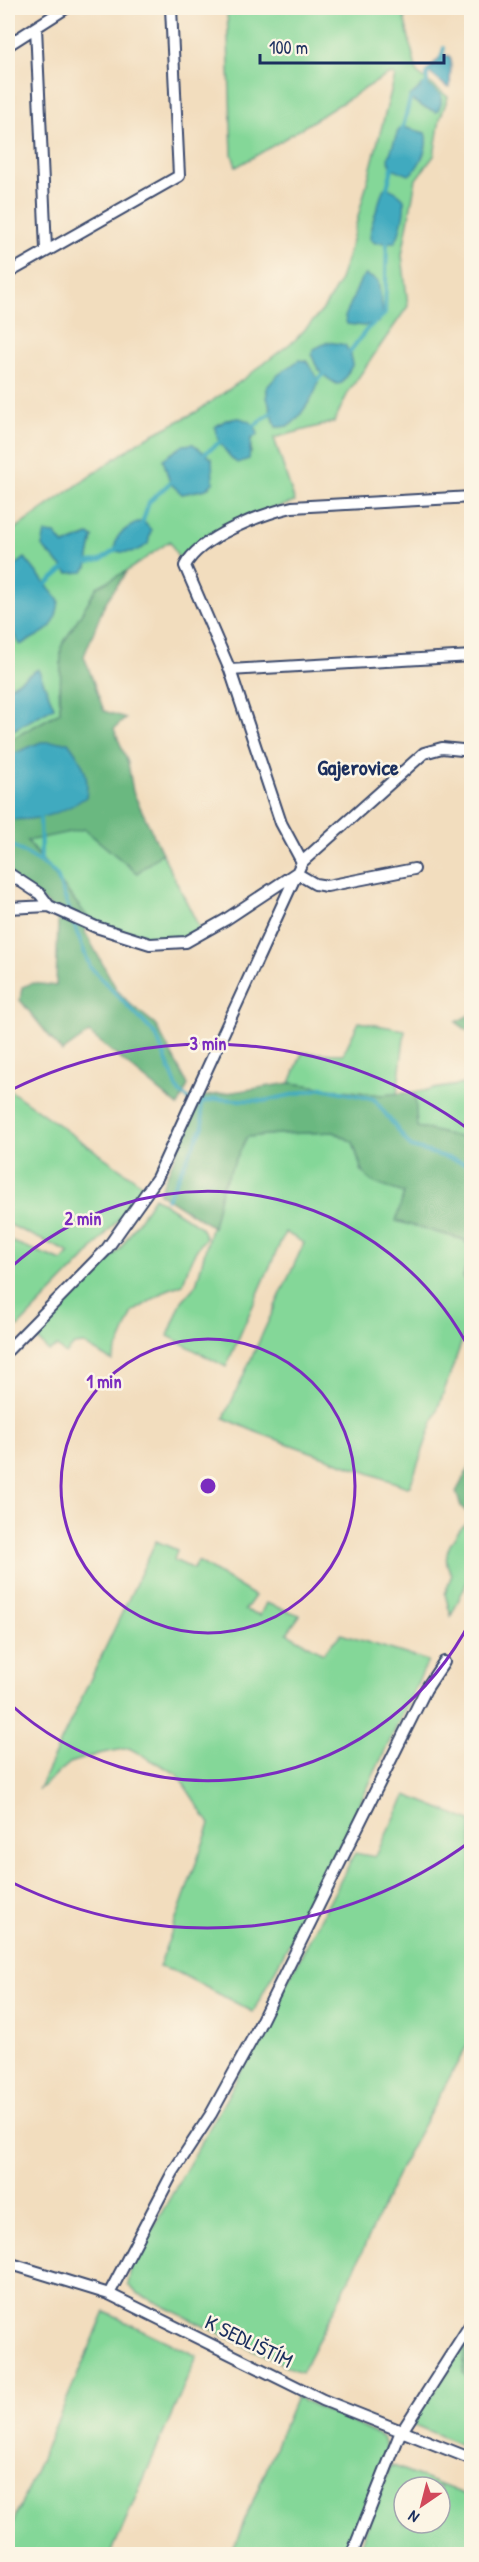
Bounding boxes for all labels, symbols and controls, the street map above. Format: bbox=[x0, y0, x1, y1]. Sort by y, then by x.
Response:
scale bar bbox=[260, 27, 444, 65]
text: 100 m bbox=[269, 35, 308, 60]
district label: Gajerovice bbox=[317, 752, 399, 782]
text: 3 min bbox=[190, 1031, 226, 1056]
text: 2 min bbox=[65, 1206, 101, 1231]
text: 1 min bbox=[86, 1369, 122, 1394]
centre of rings bbox=[198, 1476, 218, 1496]
street label: K SEDLIŠTÍM bbox=[200, 2307, 298, 2375]
north arrow bbox=[392, 2475, 452, 2535]
text: N bbox=[403, 2506, 423, 2529]

